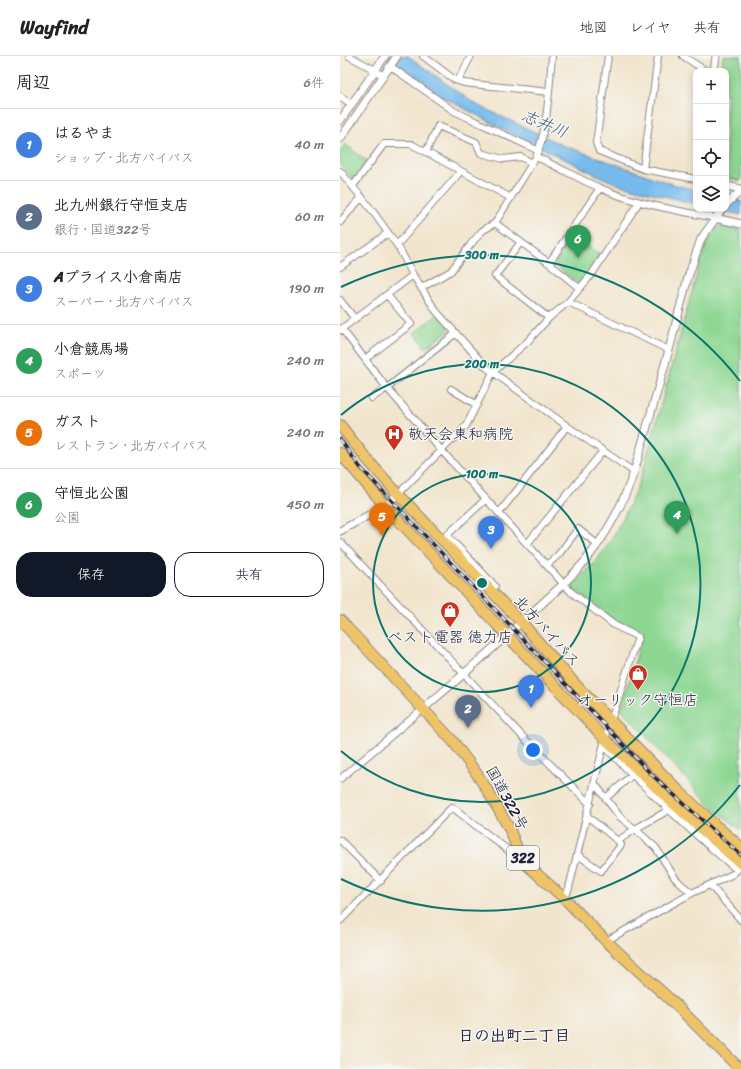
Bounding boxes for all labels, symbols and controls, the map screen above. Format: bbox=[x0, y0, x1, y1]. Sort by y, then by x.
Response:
text: Wayfind bbox=[20, 11, 88, 44]
text: 地図 bbox=[580, 15, 608, 40]
text: レイヤ bbox=[630, 15, 671, 40]
text: 共有 bbox=[693, 15, 721, 40]
text: 周辺 bbox=[16, 67, 50, 97]
map controls bbox=[693, 68, 729, 212]
button: + bbox=[693, 68, 729, 104]
text: 6件 bbox=[304, 71, 324, 94]
water label: 志井川 bbox=[517, 101, 573, 146]
button: − bbox=[693, 104, 729, 140]
text: はるやま bbox=[54, 120, 114, 146]
text: 1 bbox=[26, 133, 32, 156]
text: 40 m bbox=[294, 133, 324, 156]
button: locate bbox=[693, 140, 729, 176]
text: ショップ · 北方バイパス bbox=[54, 146, 193, 169]
button: layers bbox=[693, 176, 729, 212]
text: 北九州銀行守恒支店 bbox=[54, 192, 189, 218]
text: 2 bbox=[25, 205, 33, 228]
text: 60 m bbox=[295, 205, 324, 228]
text: 銀行 · 国道322号 bbox=[54, 218, 151, 241]
pin: 6 bbox=[565, 225, 591, 258]
text: 300 m bbox=[464, 244, 500, 266]
text: Aプライス小倉南店 bbox=[54, 264, 183, 290]
text: 3 bbox=[25, 277, 33, 300]
text: 190 m bbox=[289, 277, 324, 300]
text: スーパー · 北方バイパス bbox=[54, 290, 193, 313]
text: 小倉競馬場 bbox=[54, 336, 129, 362]
text: 4 bbox=[25, 349, 33, 372]
text: 240 m bbox=[287, 349, 324, 372]
text: 200 m bbox=[464, 353, 500, 375]
text: スポーツ bbox=[54, 362, 106, 385]
text: ガスト bbox=[54, 408, 101, 434]
text: 5 bbox=[25, 421, 33, 444]
text: 240 m bbox=[287, 421, 324, 444]
place label: 敬天会東和病院 bbox=[408, 421, 513, 447]
hospital icon: 敬天会東和病院 bbox=[383, 423, 405, 451]
text: レストラン · 北方バイパス bbox=[54, 434, 208, 457]
text: 100 m bbox=[466, 463, 499, 485]
text: 守恒北公園 bbox=[54, 480, 129, 506]
text: 6 bbox=[25, 493, 33, 516]
text: 450 m bbox=[286, 493, 324, 516]
pin: 4 bbox=[664, 501, 690, 534]
pin: 5 bbox=[369, 503, 395, 536]
text: 公園 bbox=[54, 506, 80, 529]
pin: 3 bbox=[478, 516, 504, 549]
button: 保存 bbox=[16, 552, 166, 597]
button: 共有 bbox=[174, 552, 324, 597]
centre of rings bbox=[475, 576, 489, 590]
street label: 北方バイパス bbox=[507, 589, 587, 673]
shop icon: ベスト電器 徳力店 bbox=[439, 600, 461, 628]
place label: ベスト電器 徳力店 bbox=[387, 624, 513, 650]
shop icon: オーリック守恒店 bbox=[627, 663, 649, 691]
pin: 1 bbox=[518, 675, 544, 708]
place label: オーリック守恒店 bbox=[578, 687, 698, 713]
pin: 2 bbox=[455, 695, 481, 728]
your location bbox=[523, 740, 543, 760]
street label: 国道322号 bbox=[479, 761, 535, 835]
road number: 322 bbox=[507, 846, 539, 870]
district label: 日の出町二丁目 bbox=[458, 1021, 570, 1050]

